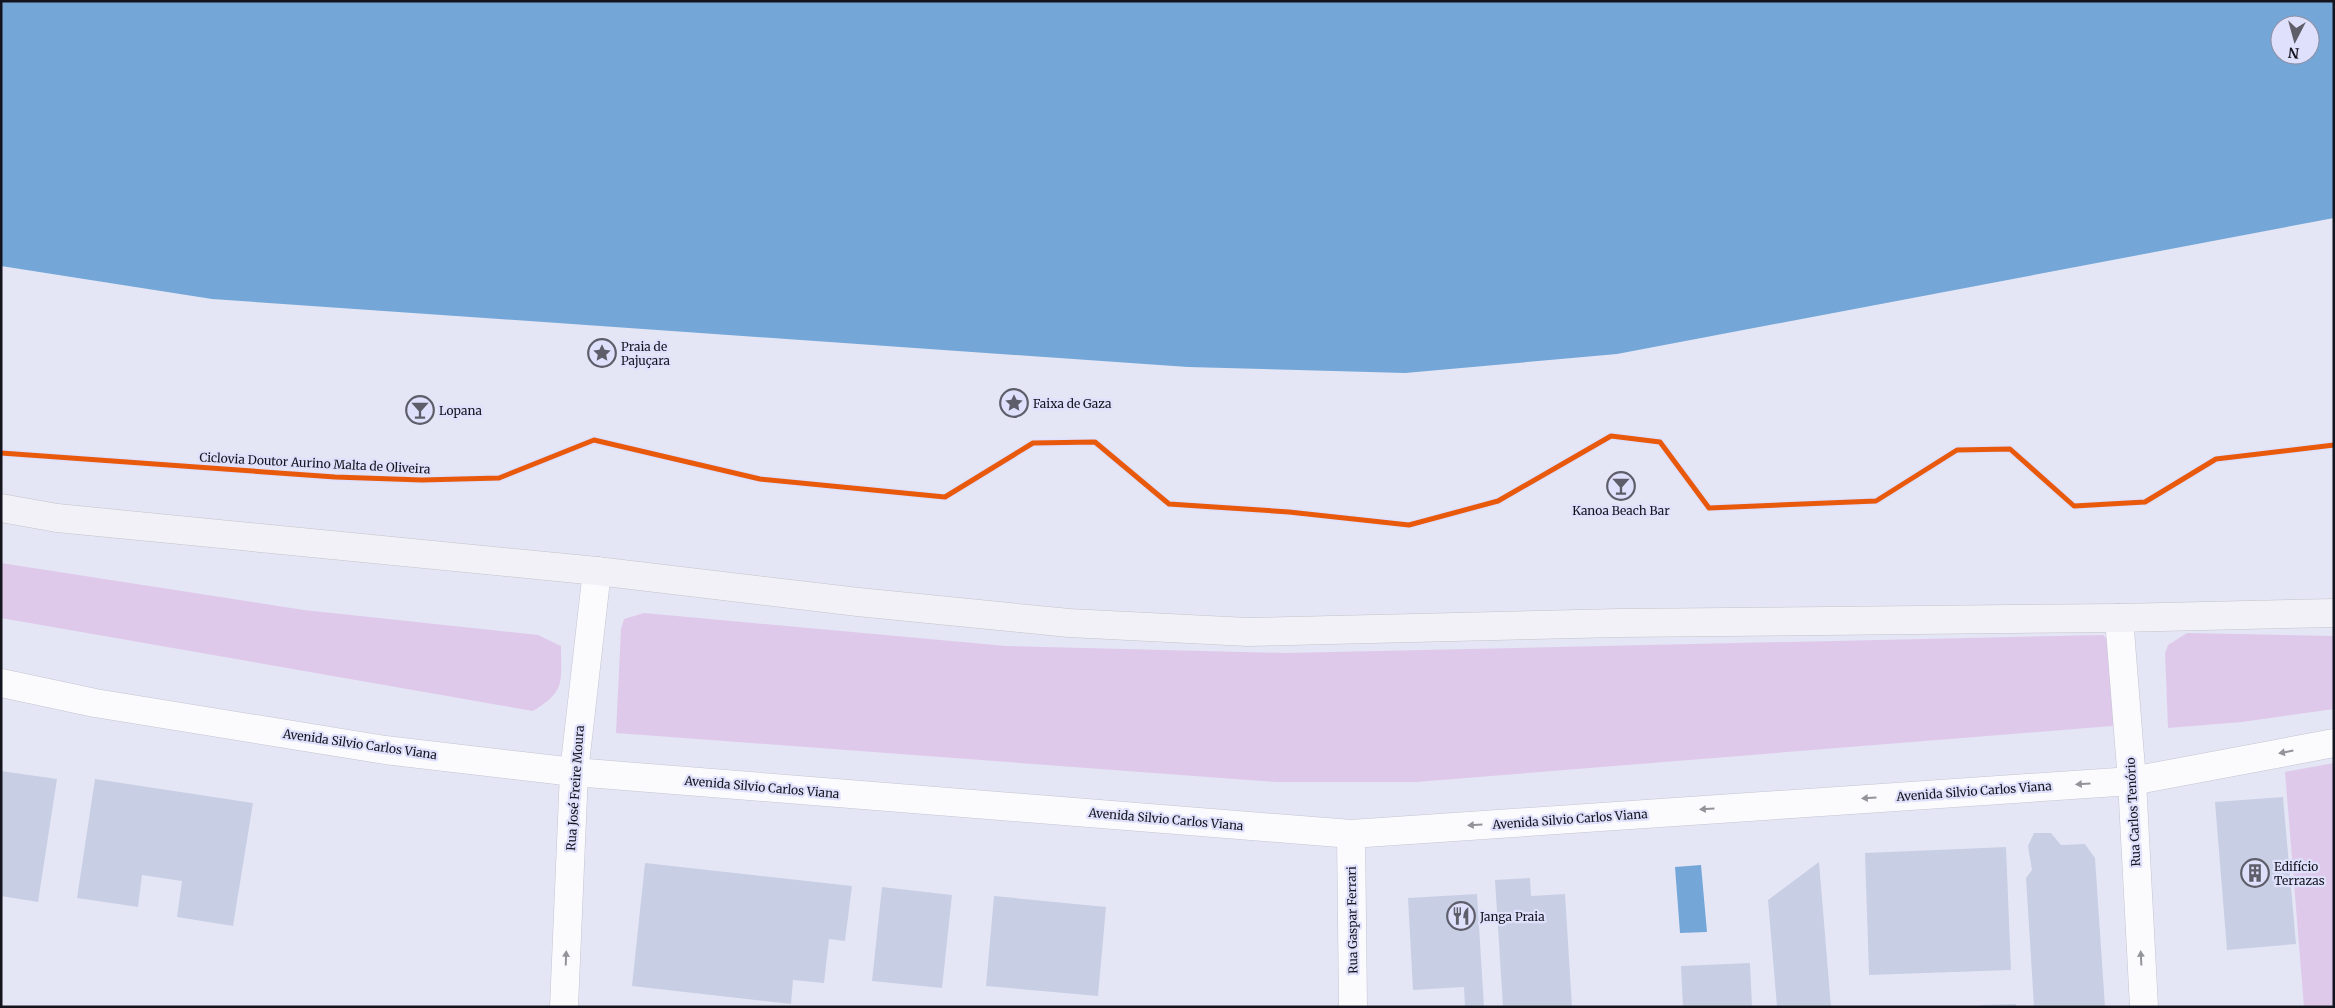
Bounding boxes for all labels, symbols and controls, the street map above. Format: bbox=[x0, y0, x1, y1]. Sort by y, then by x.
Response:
north arrow bbox=[2270, 15, 2320, 65]
text: N bbox=[2287, 43, 2300, 62]
place icon: Praia de Pajuçara bbox=[587, 338, 617, 368]
place label: Praia de Pajuçara bbox=[621, 339, 671, 368]
place icon: Faixa de Gaza bbox=[999, 388, 1029, 418]
bar icon: Lopana bbox=[405, 395, 435, 425]
place label: Faixa de Gaza bbox=[1033, 396, 1112, 411]
place label: Lopana bbox=[439, 403, 482, 418]
street label: Ciclovia Doutor Aurino Malta de Oliveira bbox=[199, 449, 431, 477]
bar icon: Kanoa Beach Bar bbox=[1606, 471, 1636, 501]
place label: Kanoa Beach Bar bbox=[1572, 503, 1670, 518]
street label: Rua José Freire Moura bbox=[563, 724, 587, 851]
street label: Avenida Silvio Carlos Viana bbox=[281, 726, 439, 762]
one-way arrow bbox=[2278, 748, 2293, 756]
street label: Rua Carlos Tenório bbox=[2123, 757, 2143, 867]
street label: Avenida Silvio Carlos Viana bbox=[683, 773, 841, 801]
street label: Avenida Silvio Carlos Viana bbox=[1895, 778, 2053, 804]
one-way arrow bbox=[2075, 780, 2091, 788]
one-way arrow bbox=[1860, 795, 1876, 803]
street label: Avenida Silvio Carlos Viana bbox=[1087, 805, 1245, 833]
street label: Avenida Silvio Carlos Viana bbox=[1491, 806, 1649, 832]
one-way arrow bbox=[1698, 806, 1714, 814]
one-way arrow bbox=[1466, 822, 1482, 830]
building icon: Edifício Terrazas bbox=[2240, 858, 2270, 888]
place label: Edifício Terrazas bbox=[2274, 859, 2325, 888]
street label: Rua Gaspar Ferrari bbox=[1344, 866, 1360, 974]
restaurant icon: Janga Praia bbox=[1446, 901, 1476, 931]
place label: Janga Praia bbox=[1479, 909, 1545, 924]
one-way arrow bbox=[563, 950, 571, 966]
one-way arrow bbox=[2137, 950, 2145, 966]

